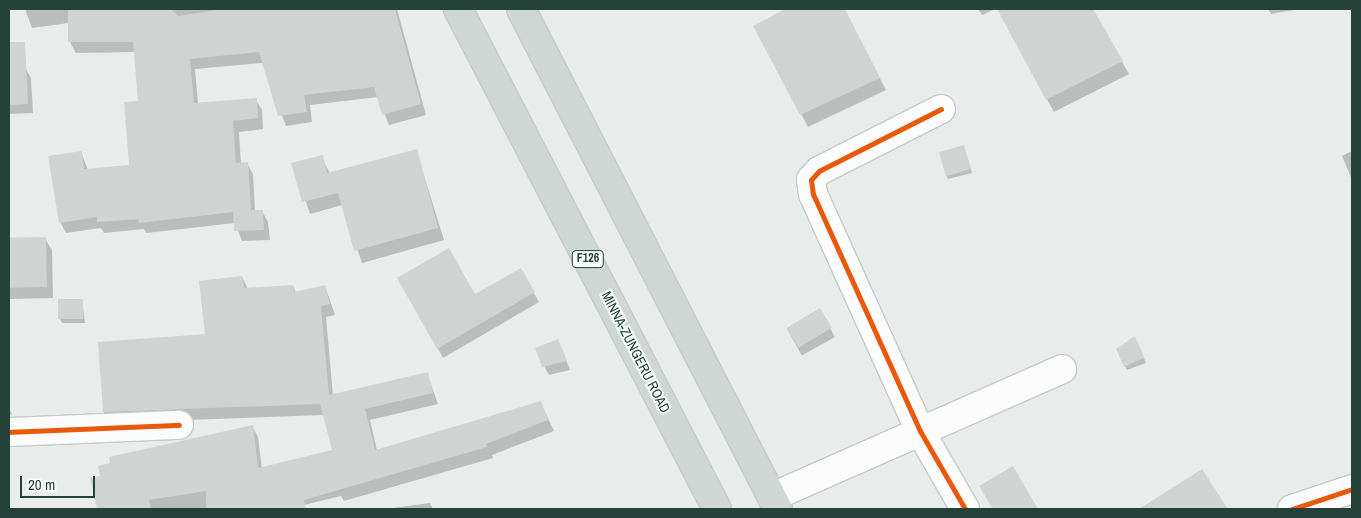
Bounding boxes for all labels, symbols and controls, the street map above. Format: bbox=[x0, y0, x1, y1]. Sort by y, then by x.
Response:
road number: F126 bbox=[572, 250, 604, 268]
street label: MINNA-ZUNGERU ROAD bbox=[598, 289, 674, 415]
scale bar bbox=[22, 466, 98, 498]
text: 20 m bbox=[28, 474, 55, 495]

